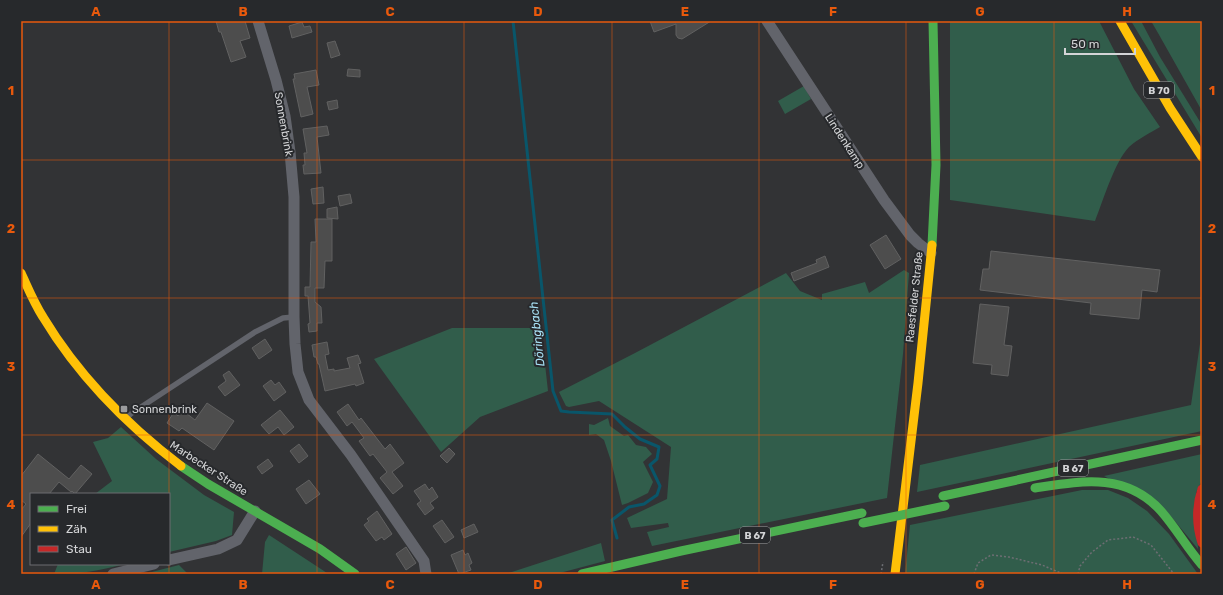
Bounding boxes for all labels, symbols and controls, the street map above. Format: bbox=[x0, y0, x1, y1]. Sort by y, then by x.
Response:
text: A bbox=[91, 4, 101, 19]
text: B bbox=[238, 4, 248, 19]
text: C bbox=[385, 4, 395, 19]
text: D bbox=[533, 4, 543, 19]
text: E bbox=[681, 4, 689, 19]
text: F bbox=[829, 4, 837, 19]
text: G bbox=[975, 4, 985, 19]
text: H bbox=[1122, 4, 1132, 19]
scale bar bbox=[1065, 30, 1135, 56]
text: 50 m bbox=[1071, 37, 1099, 51]
road number: B 70 bbox=[1144, 82, 1174, 98]
text: 1 bbox=[8, 83, 14, 98]
text: 1 bbox=[1209, 83, 1215, 98]
street label: Sonnenbrink bbox=[271, 91, 296, 158]
street label: Lindenkamp bbox=[822, 111, 867, 171]
text: 2 bbox=[7, 221, 15, 236]
text: 2 bbox=[1208, 221, 1216, 236]
street label: Raesfelder Straße bbox=[903, 251, 926, 343]
water label: Döringbach bbox=[527, 301, 547, 367]
text: 3 bbox=[7, 359, 16, 374]
text: 3 bbox=[1208, 359, 1217, 374]
place label: Sonnenbrink bbox=[132, 403, 197, 416]
marker: Sonnenbrink bbox=[119, 404, 129, 414]
street label: Marbecker Straße bbox=[167, 438, 250, 498]
road number: B 67 bbox=[1058, 460, 1088, 476]
legend bbox=[30, 493, 170, 565]
text: 4 bbox=[7, 497, 16, 512]
text: 4 bbox=[1208, 497, 1217, 512]
text: Frei bbox=[66, 502, 87, 516]
text: Zäh bbox=[66, 522, 87, 536]
road number: B 67 bbox=[740, 527, 770, 543]
text: Stau bbox=[66, 542, 92, 556]
text: A bbox=[91, 577, 101, 592]
text: B bbox=[238, 577, 248, 592]
text: C bbox=[385, 577, 395, 592]
text: D bbox=[533, 577, 543, 592]
text: E bbox=[681, 577, 689, 592]
text: F bbox=[829, 577, 837, 592]
text: G bbox=[975, 577, 985, 592]
text: H bbox=[1122, 577, 1132, 592]

